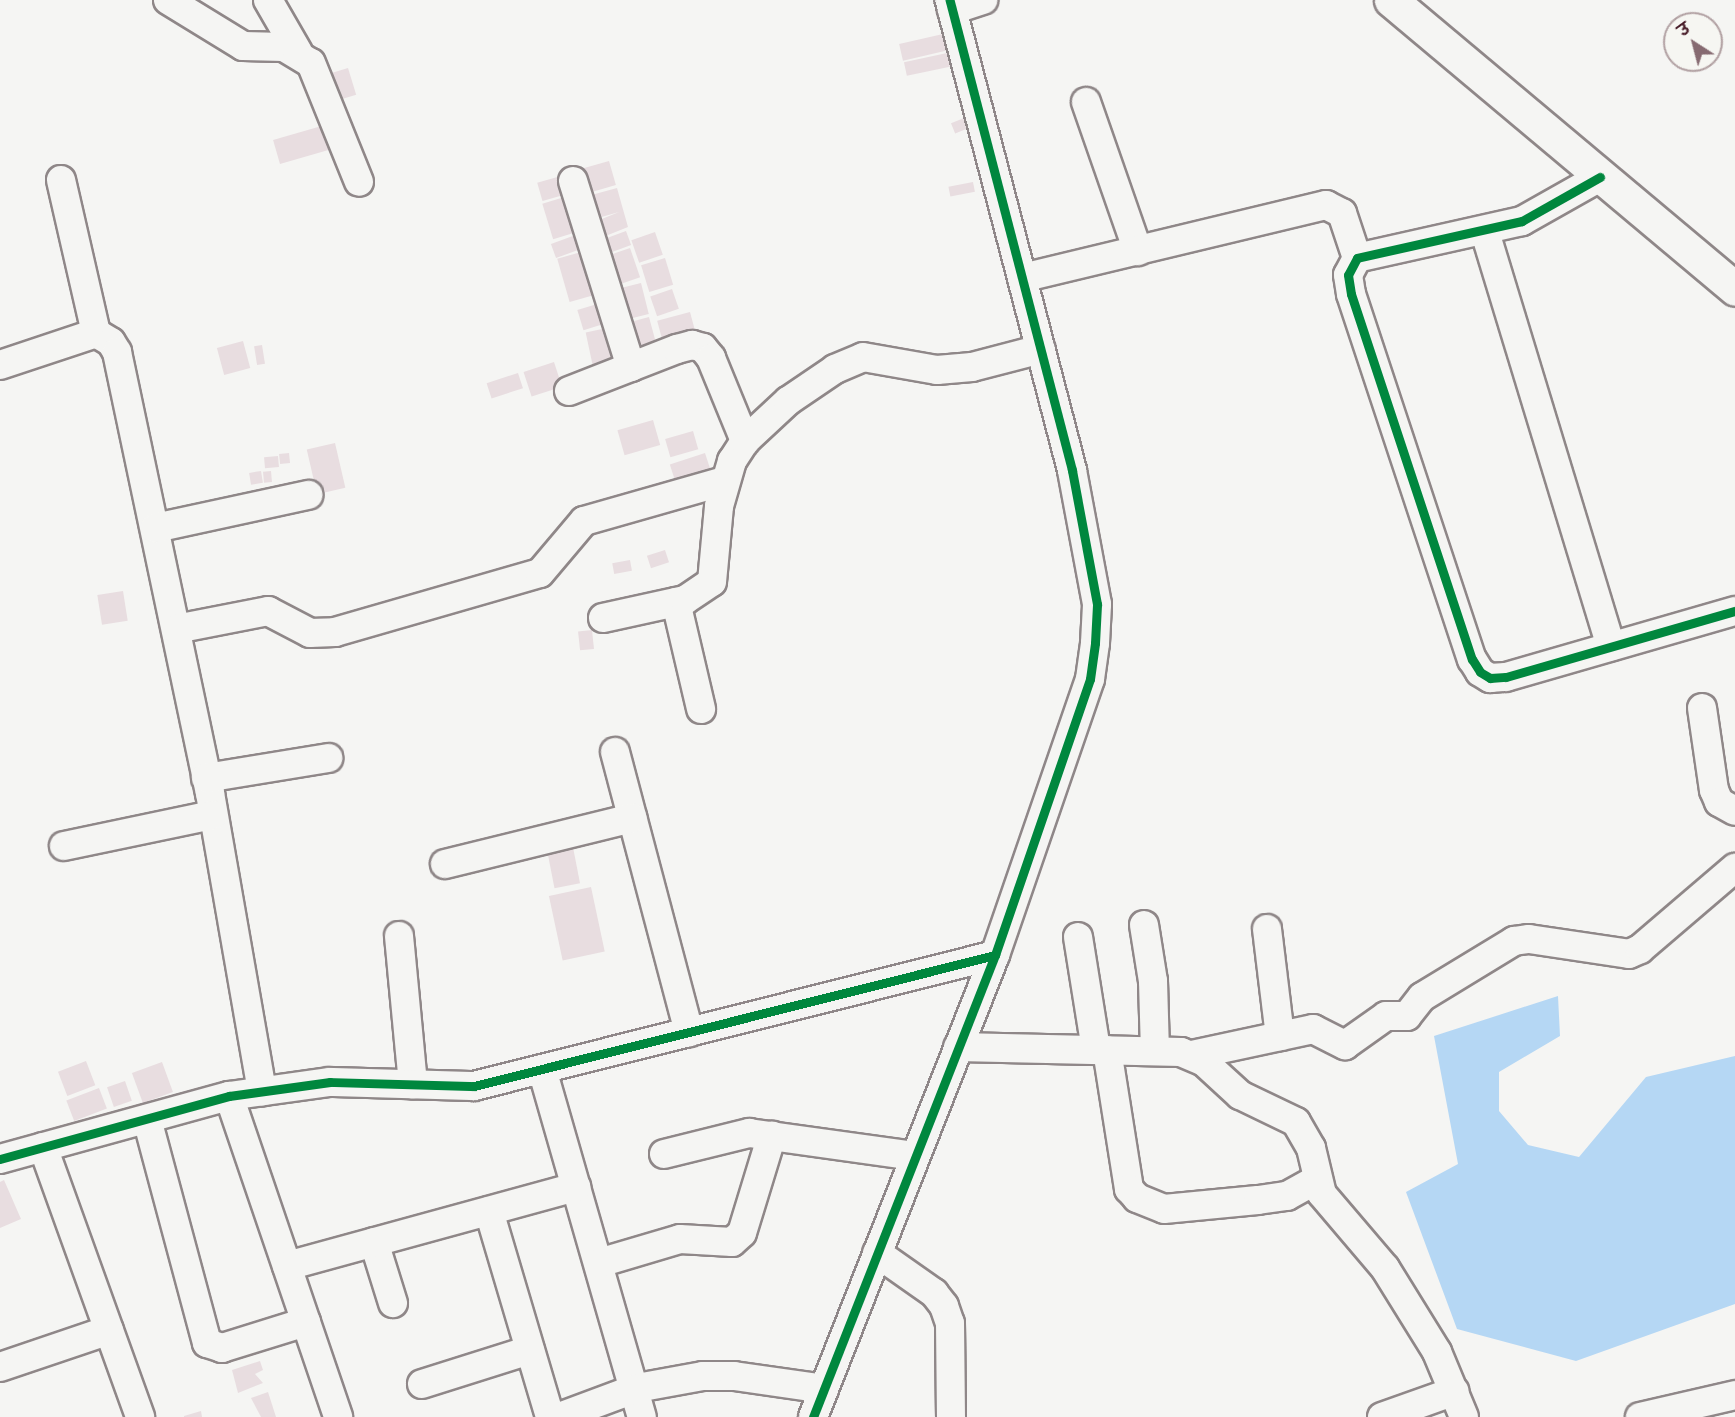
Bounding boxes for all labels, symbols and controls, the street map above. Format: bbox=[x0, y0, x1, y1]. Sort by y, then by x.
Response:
north arrow bbox=[1663, 12, 1723, 72]
text: उ bbox=[1673, 17, 1694, 40]

